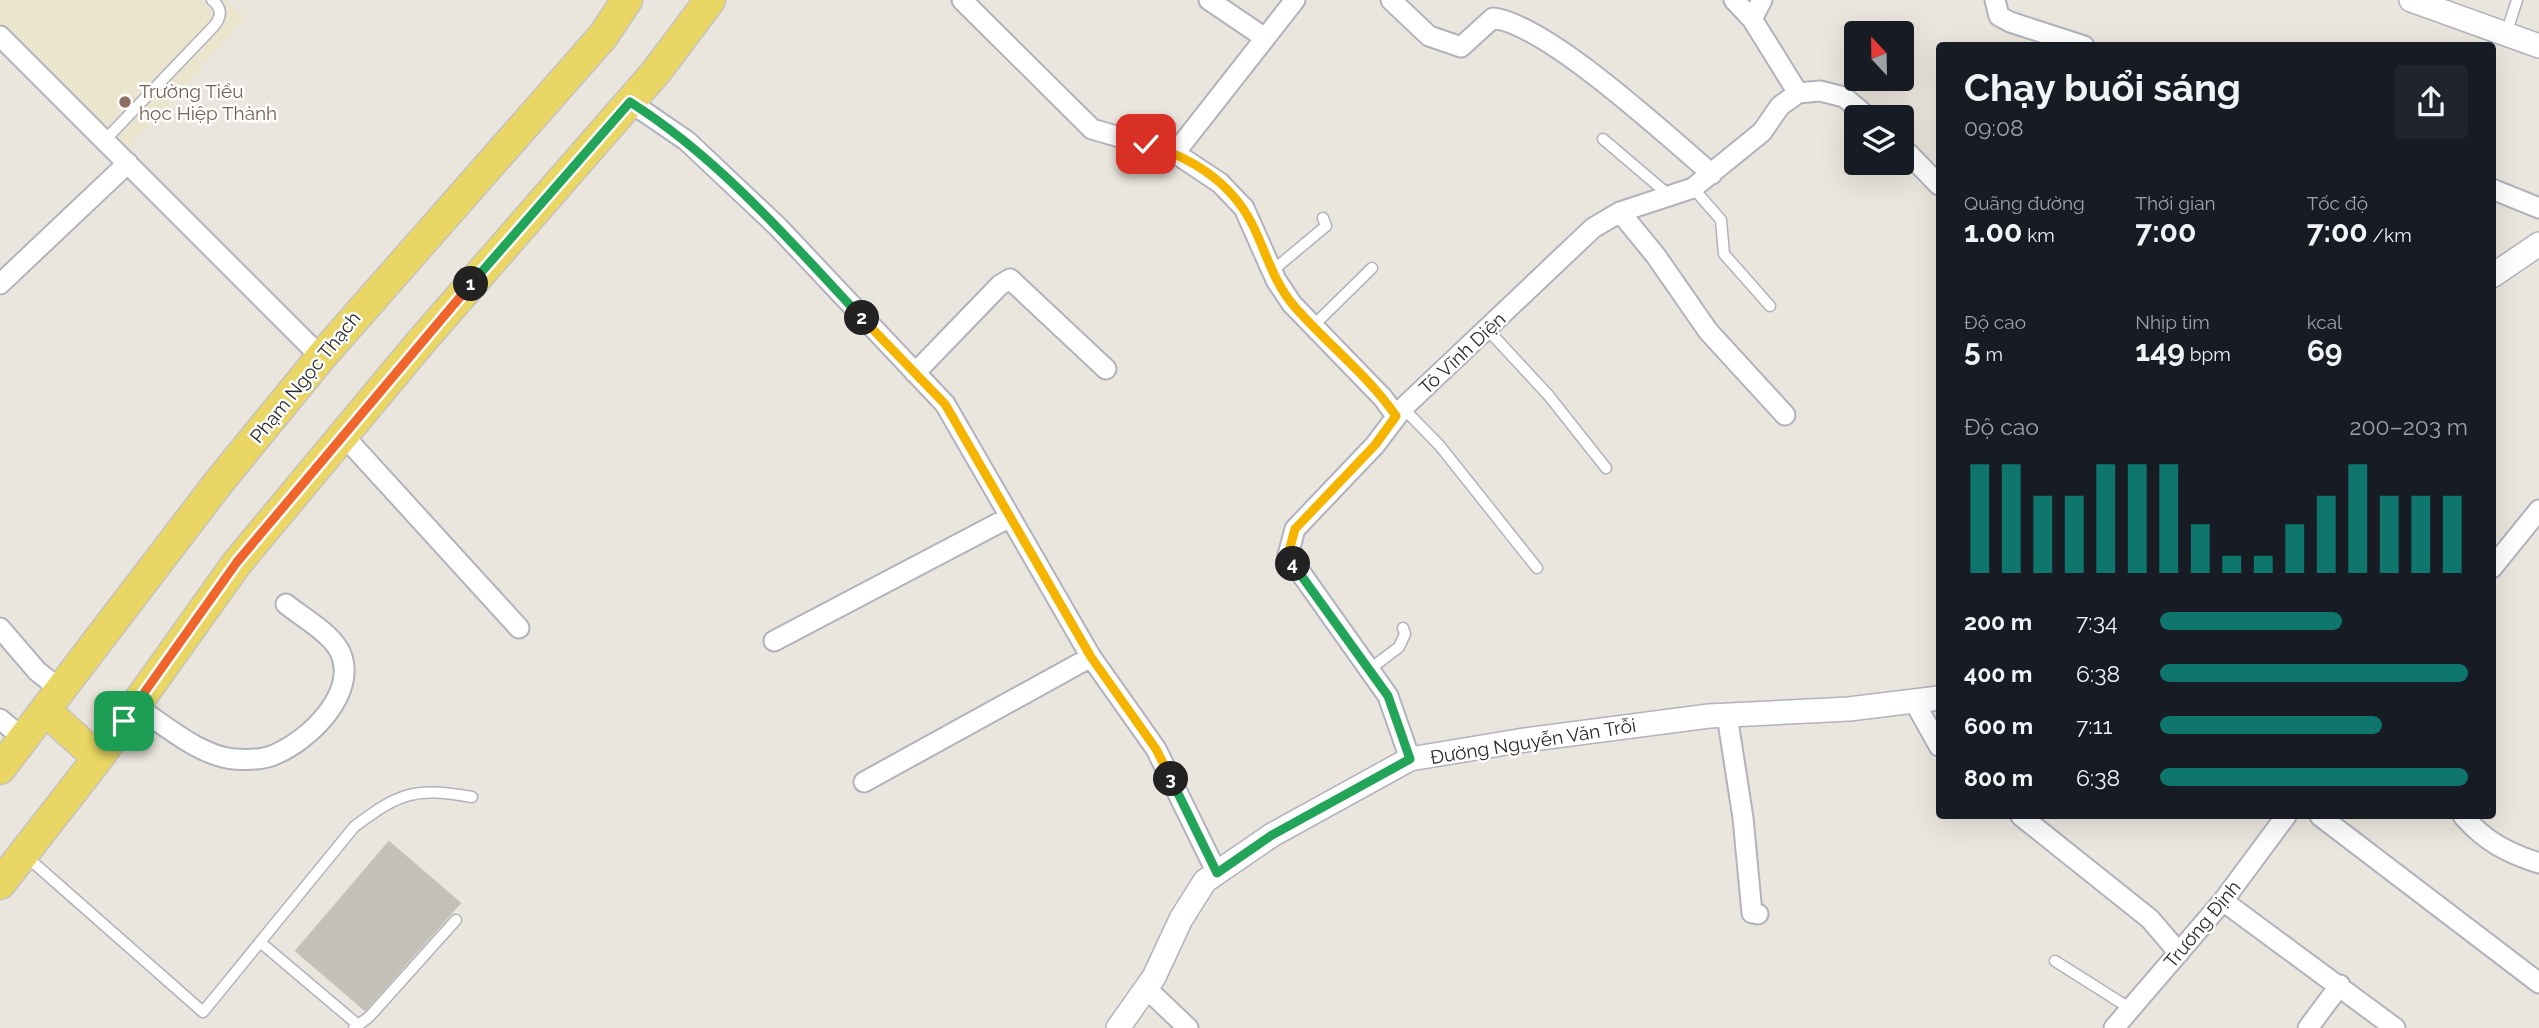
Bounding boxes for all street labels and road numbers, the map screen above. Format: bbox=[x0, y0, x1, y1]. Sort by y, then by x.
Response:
street label: Phạm Ngọc Thạch bbox=[245, 307, 365, 447]
street label: Tô Vĩnh Diện bbox=[1414, 308, 1510, 398]
street label: Đường Nguyễn Văn Trỗi bbox=[1429, 714, 1637, 768]
street label: Trương Định bbox=[2159, 876, 2245, 972]

